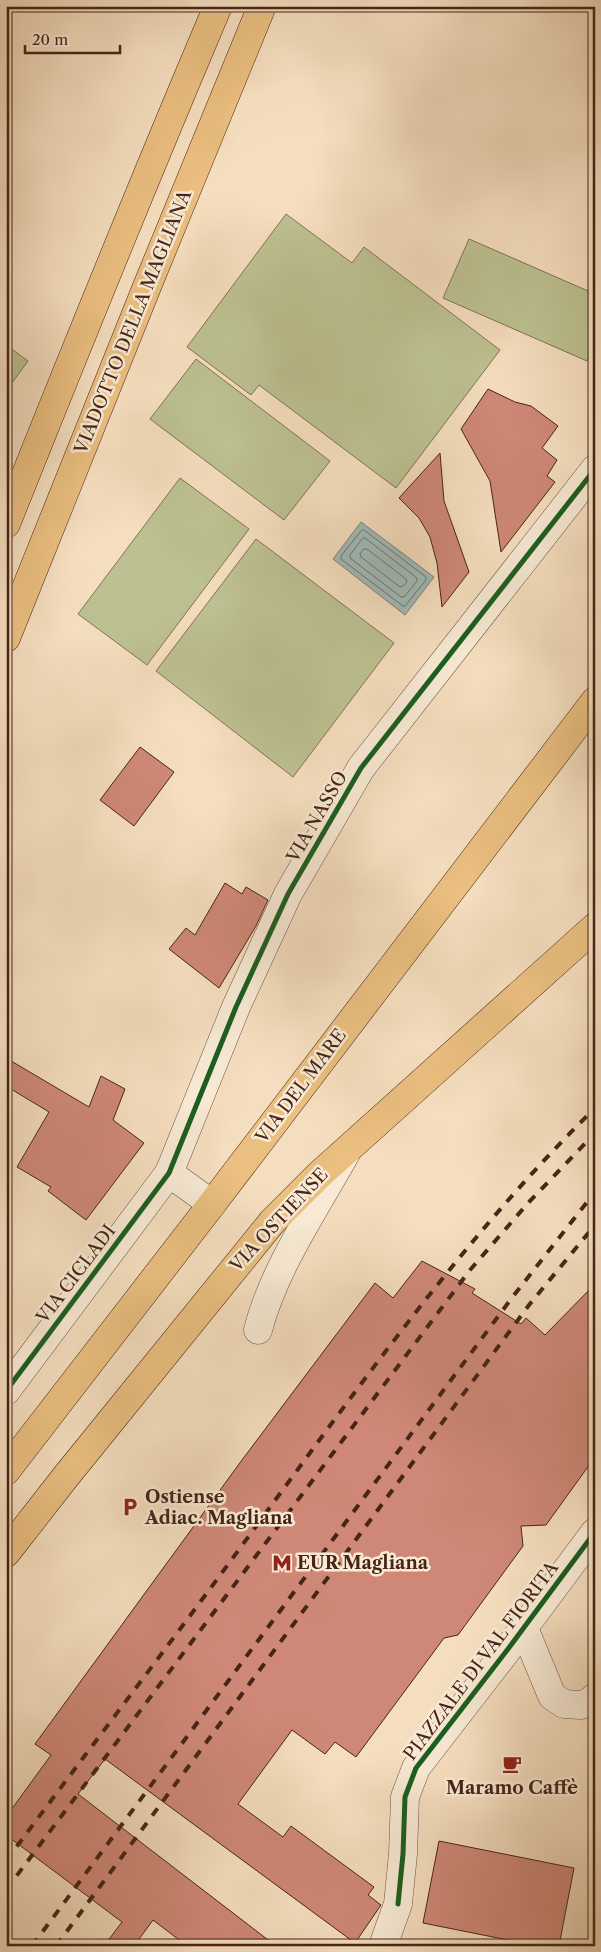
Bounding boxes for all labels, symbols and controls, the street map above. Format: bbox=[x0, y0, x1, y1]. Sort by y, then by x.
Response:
scale bar bbox=[25, 22, 120, 54]
text: 20 m bbox=[32, 30, 68, 49]
street label: VIADOTTO DELLA MAGLIANA bbox=[69, 186, 196, 458]
street label: VIA NASSO bbox=[282, 767, 352, 867]
street label: VIA DEL MARE bbox=[250, 1025, 351, 1148]
street label: VIA OSTIENSE bbox=[225, 1164, 333, 1277]
street label: VIA CICLADI bbox=[31, 1220, 120, 1328]
place label: Ostiense Adiac. Magliana bbox=[144, 1486, 293, 1529]
parking icon: Ostiense Adiac. Magliana bbox=[119, 1496, 141, 1518]
metro station icon: EUR Magliana bbox=[271, 1552, 293, 1574]
place label: EUR Magliana bbox=[297, 1552, 429, 1574]
street label: PIAZZALE DI VAL FIORITA bbox=[399, 1557, 563, 1765]
cafe icon: Maramo Caffè bbox=[501, 1753, 523, 1775]
place label: Maramo Caffè bbox=[446, 1777, 578, 1799]

